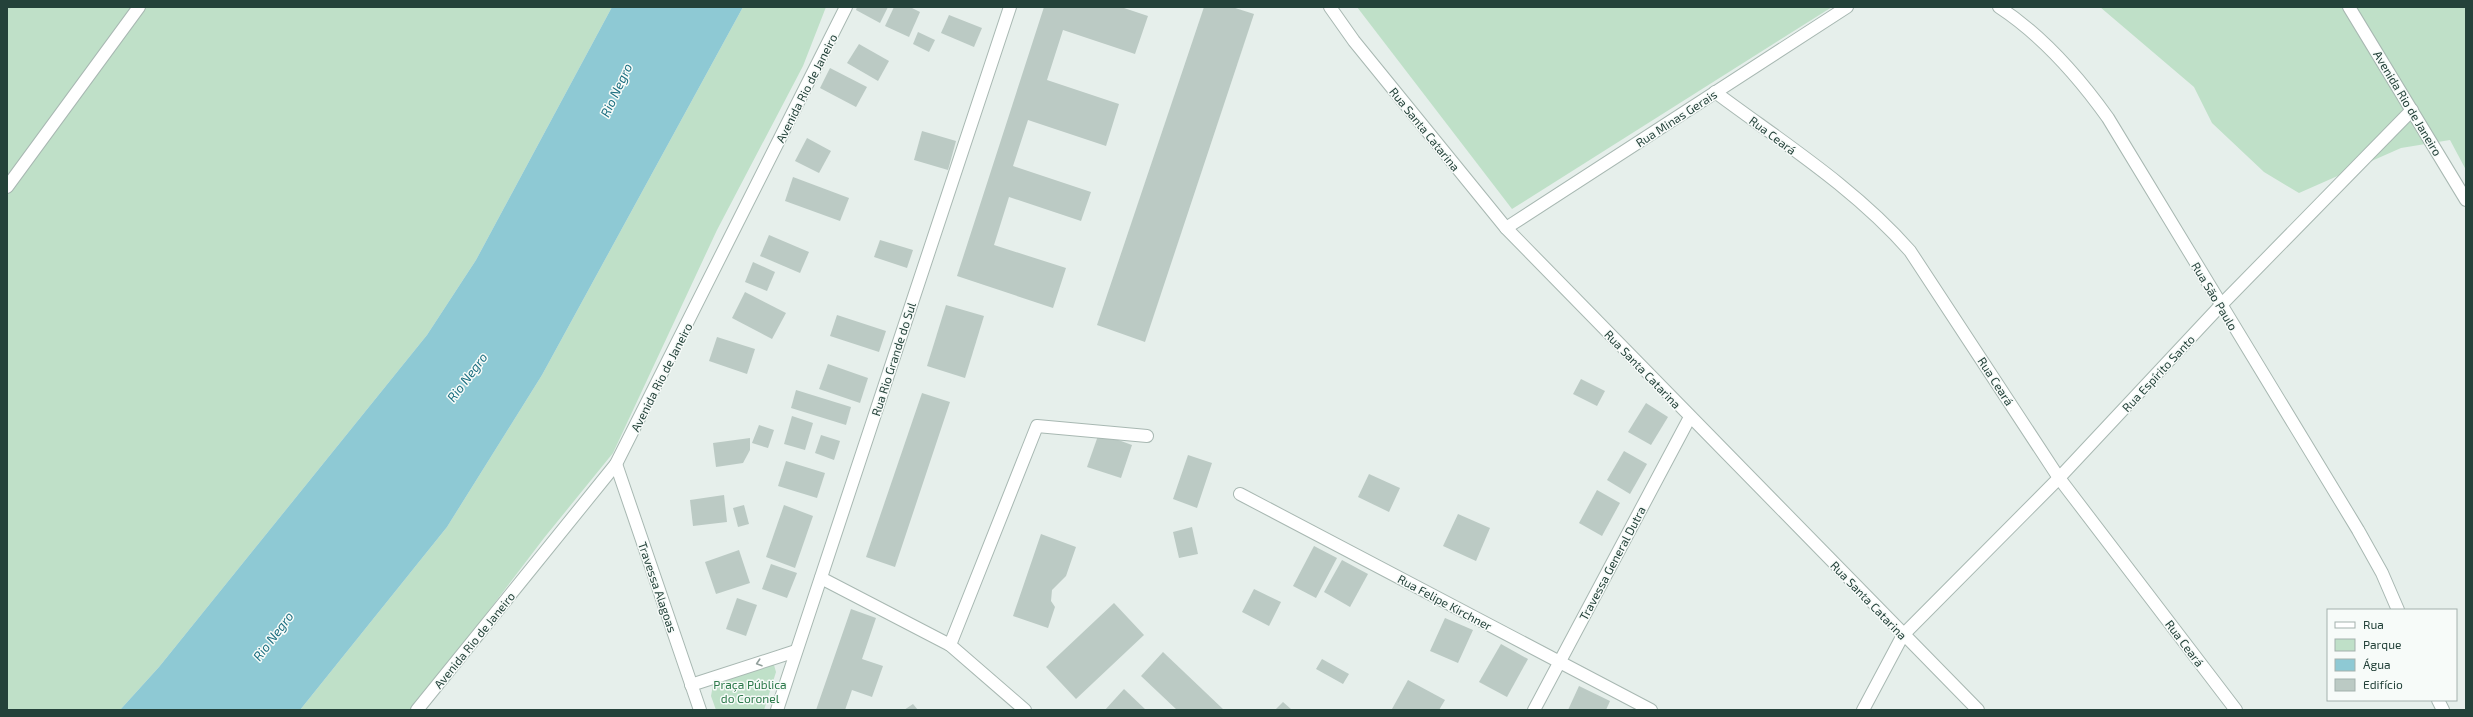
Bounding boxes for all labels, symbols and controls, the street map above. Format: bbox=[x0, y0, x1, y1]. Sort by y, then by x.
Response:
street label: Avenida Rio de Janeiro bbox=[772, 31, 840, 145]
street label: Avenida Rio de Janeiro bbox=[2371, 48, 2445, 158]
water label: Rio Negro bbox=[597, 61, 635, 119]
street label: Rua Santa Catarina bbox=[1387, 84, 1463, 174]
street label: Rua Minas Gerais bbox=[1633, 87, 1719, 149]
street label: Rua Ceará bbox=[1747, 113, 1799, 157]
street label: Rua São Paulo bbox=[2189, 259, 2241, 333]
street label: Rua Rio Grande do Sul bbox=[868, 300, 918, 418]
street label: Avenida Rio de Janeiro bbox=[627, 320, 695, 434]
street label: Rua Santa Catarina bbox=[1602, 327, 1684, 411]
street label: Rua Espírito Santo bbox=[2119, 332, 2197, 414]
water label: Rio Negro bbox=[443, 349, 491, 405]
street label: Rua Ceará bbox=[1975, 354, 2017, 408]
street label: Travessa General Dutra bbox=[1576, 504, 1648, 622]
street label: Travessa Alagoas bbox=[636, 540, 680, 634]
street label: Rua Santa Catarina bbox=[1828, 558, 1910, 642]
street label: Rua Felipe Kirchner bbox=[1396, 571, 1495, 633]
street label: Avenida Rio de Janeiro bbox=[431, 589, 517, 691]
water label: Rio Negro bbox=[249, 608, 297, 664]
legend bbox=[2327, 609, 2457, 701]
street label: Rua Ceará bbox=[2163, 617, 2207, 669]
text: Rua bbox=[2363, 617, 2384, 631]
text: Parque bbox=[2363, 637, 2401, 651]
text: Água bbox=[2363, 657, 2391, 671]
one-way arrow bbox=[756, 658, 763, 667]
park label: Praça Pública do Coronel bbox=[713, 677, 787, 705]
text: Edifício bbox=[2363, 677, 2403, 691]

